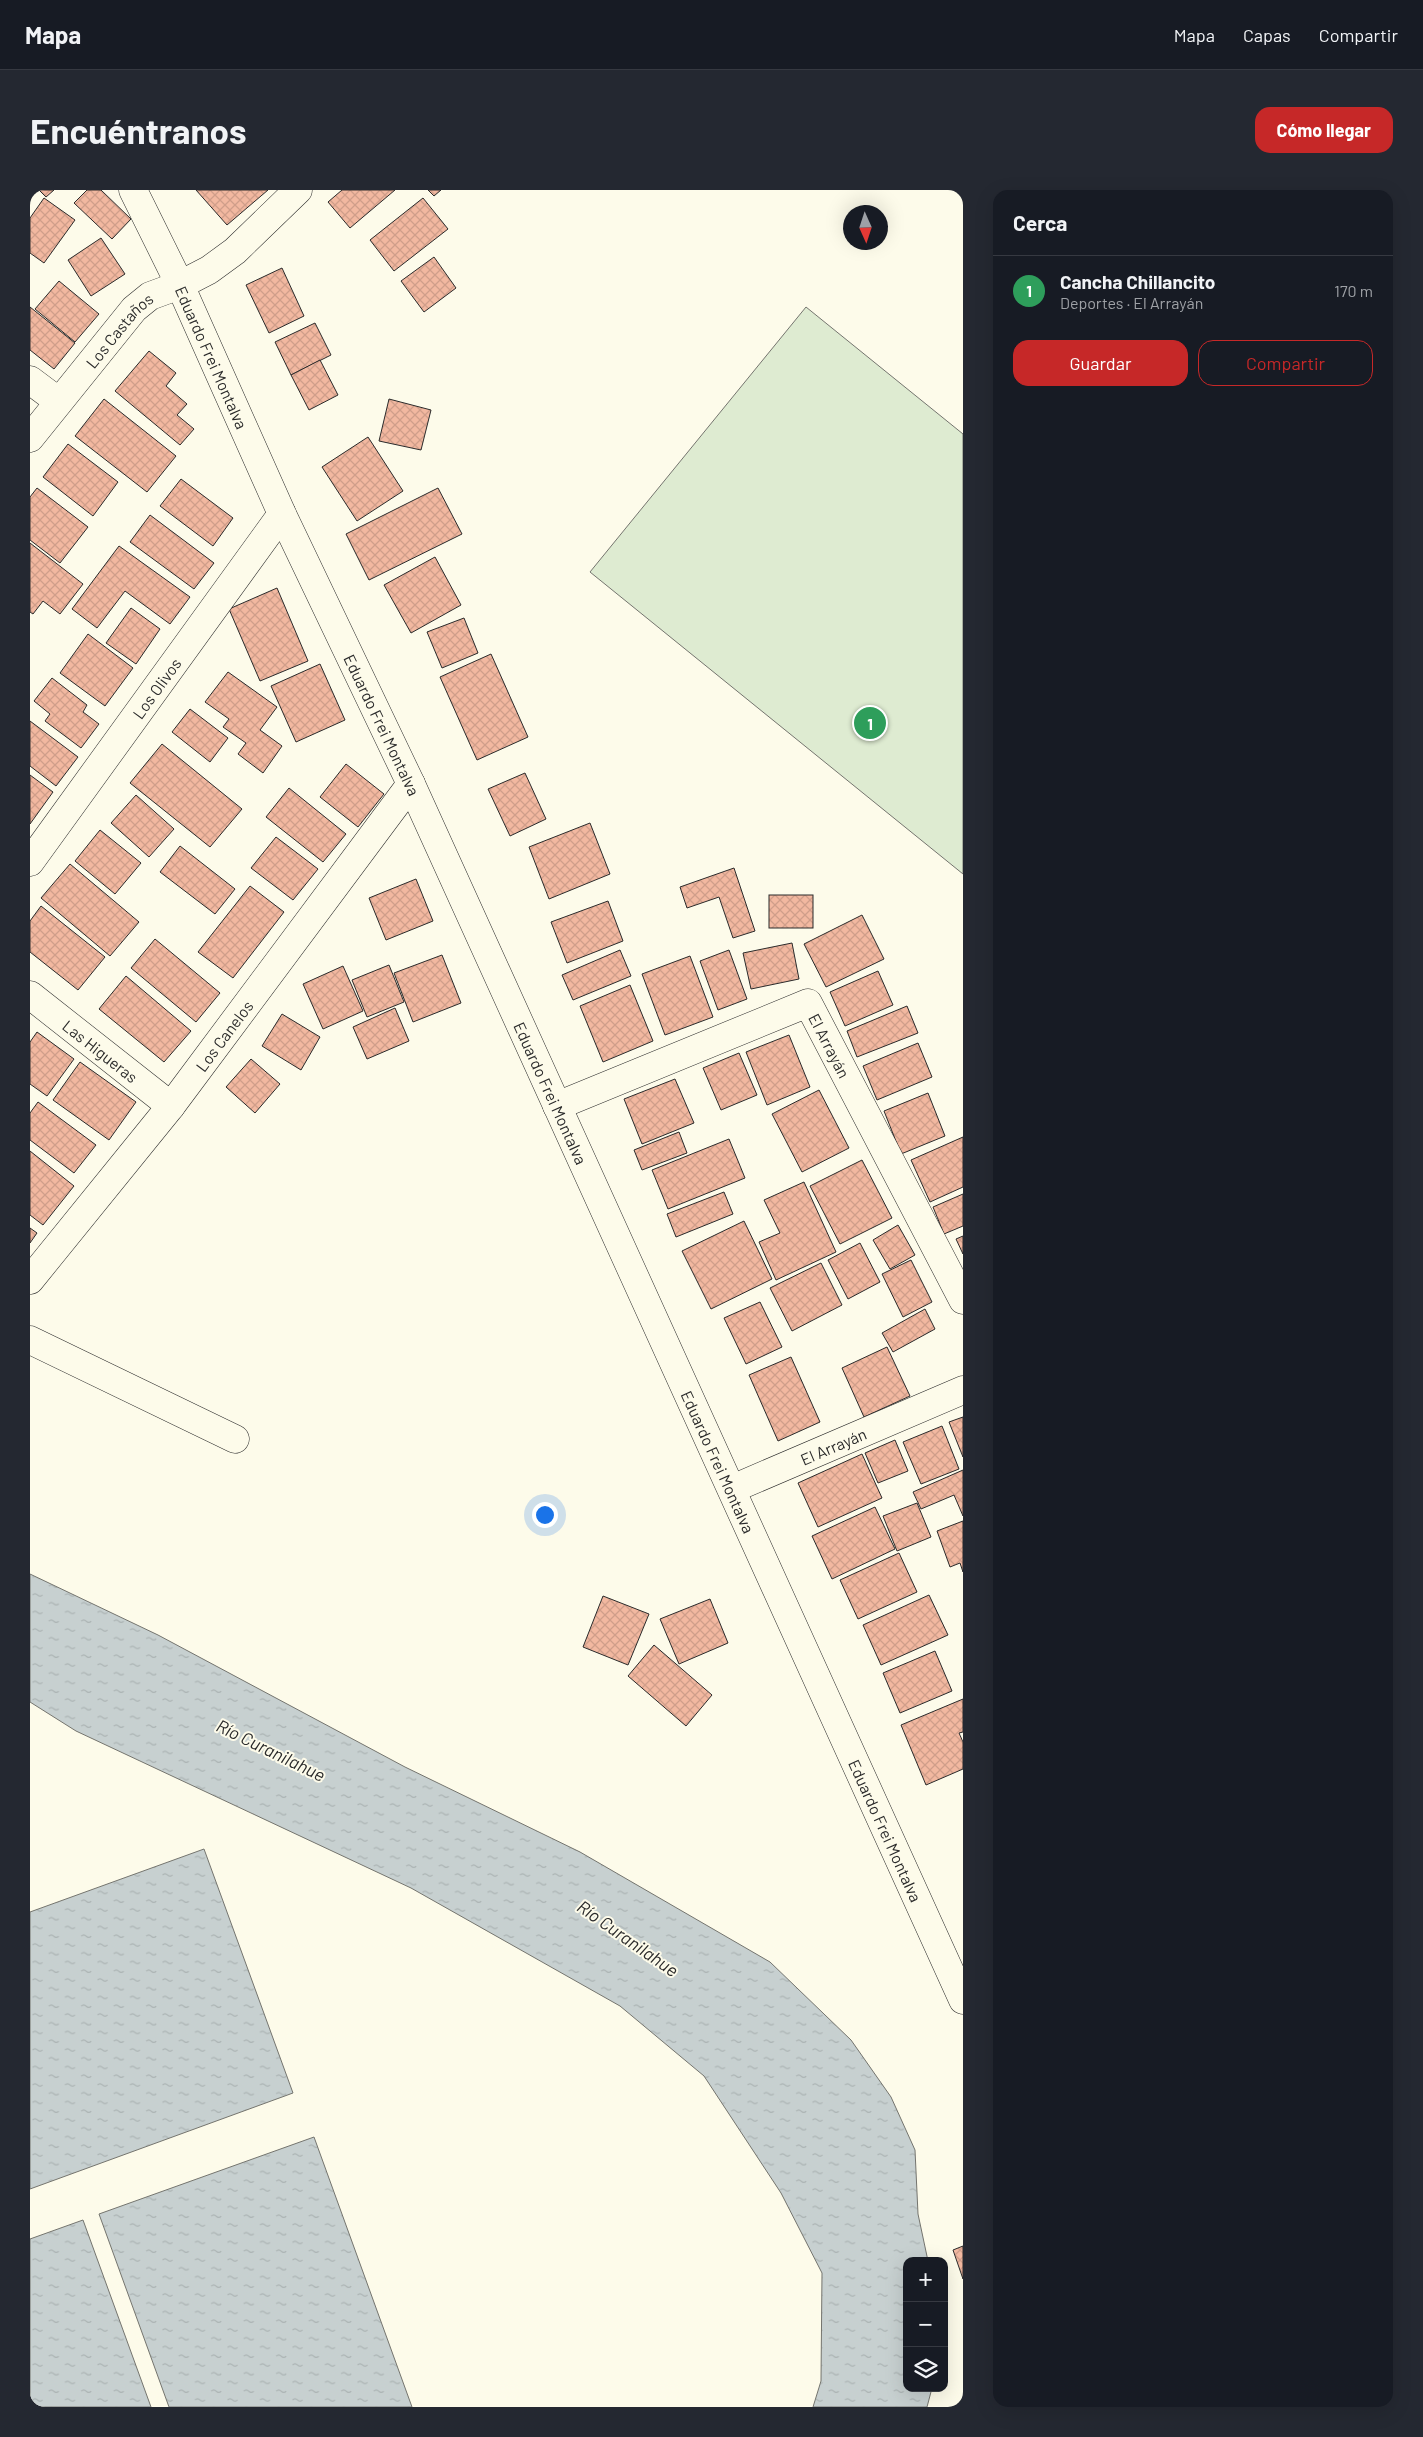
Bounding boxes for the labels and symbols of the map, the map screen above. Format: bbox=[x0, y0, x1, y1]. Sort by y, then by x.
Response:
north arrow bbox=[843, 205, 888, 250]
street label: Eduardo Frei Montalva bbox=[172, 283, 252, 431]
street label: Los Castaños bbox=[81, 288, 156, 371]
street label: Eduardo Frei Montalva bbox=[341, 651, 424, 798]
street label: Los Olivos bbox=[128, 654, 184, 722]
pin: 1 bbox=[854, 704, 886, 742]
street label: Los Canelos bbox=[191, 996, 256, 1075]
street label: El Arrayán bbox=[805, 1010, 855, 1081]
street label: Las Higueras bbox=[59, 1015, 142, 1086]
street label: Eduardo Frei Montalva bbox=[511, 1019, 592, 1167]
street label: Eduardo Frei Montalva bbox=[678, 1387, 759, 1536]
street label: El Arrayán bbox=[797, 1423, 869, 1468]
your location bbox=[532, 1502, 558, 1528]
water label: Río Curanilahue bbox=[213, 1714, 329, 1786]
street label: Eduardo Frei Montalva bbox=[845, 1756, 927, 1904]
water label: Río Curanilahue bbox=[573, 1895, 683, 1981]

